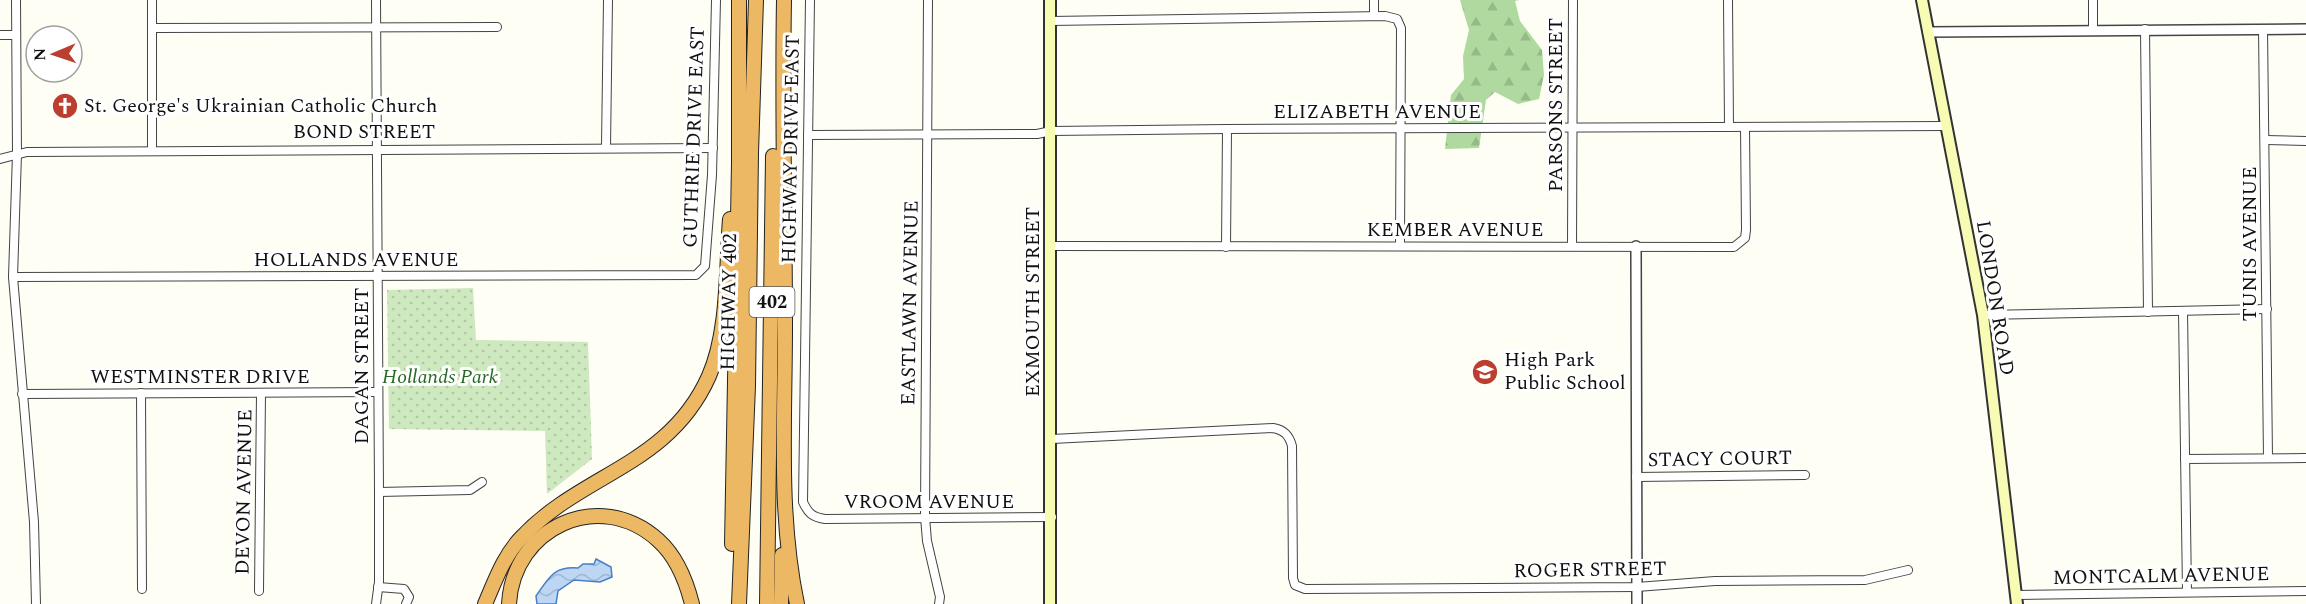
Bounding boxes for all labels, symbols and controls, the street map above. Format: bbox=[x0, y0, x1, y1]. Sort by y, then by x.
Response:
street label: PARSONS STREET bbox=[1541, 18, 1571, 192]
north arrow bbox=[24, 24, 84, 84]
street label: GUTHRIE DRIVE EAST bbox=[675, 26, 713, 248]
street label: HIGHWAY DRIVE EAST bbox=[774, 34, 808, 264]
text: N bbox=[28, 48, 52, 61]
church icon: St. George's Ukrainian Catholic Church bbox=[50, 91, 80, 121]
place label: St. George's Ukrainian Catholic Church bbox=[84, 91, 437, 121]
street label: ELIZABETH AVENUE bbox=[1273, 97, 1481, 127]
street label: BOND STREET bbox=[293, 117, 435, 147]
street label: TUNIS AVENUE bbox=[2235, 167, 2265, 321]
street label: EASTLAWN AVENUE bbox=[893, 200, 927, 406]
street label: EXMOUTH STREET bbox=[1018, 207, 1048, 397]
street label: KEMBER AVENUE bbox=[1366, 215, 1544, 245]
street label: LONDON ROAD bbox=[1968, 218, 2022, 378]
street label: HIGHWAY 402 bbox=[713, 233, 745, 371]
street label: HOLLANDS AVENUE bbox=[254, 245, 458, 275]
street label: DAGAN STREET bbox=[347, 287, 377, 445]
road number: 402 bbox=[750, 287, 794, 317]
place label: High Park Public School bbox=[1504, 345, 1626, 398]
school or university icon: High Park Public School bbox=[1470, 357, 1500, 387]
street label: WESTMINSTER DRIVE bbox=[90, 362, 310, 392]
park label: Hollands Park bbox=[382, 362, 499, 392]
street label: DEVON AVENUE bbox=[228, 409, 260, 575]
street label: STACY COURT bbox=[1647, 443, 1793, 475]
street label: VROOM AVENUE bbox=[844, 487, 1014, 517]
street label: ROGER STREET bbox=[1513, 554, 1667, 586]
street label: MONTCALM AVENUE bbox=[2052, 559, 2270, 593]

